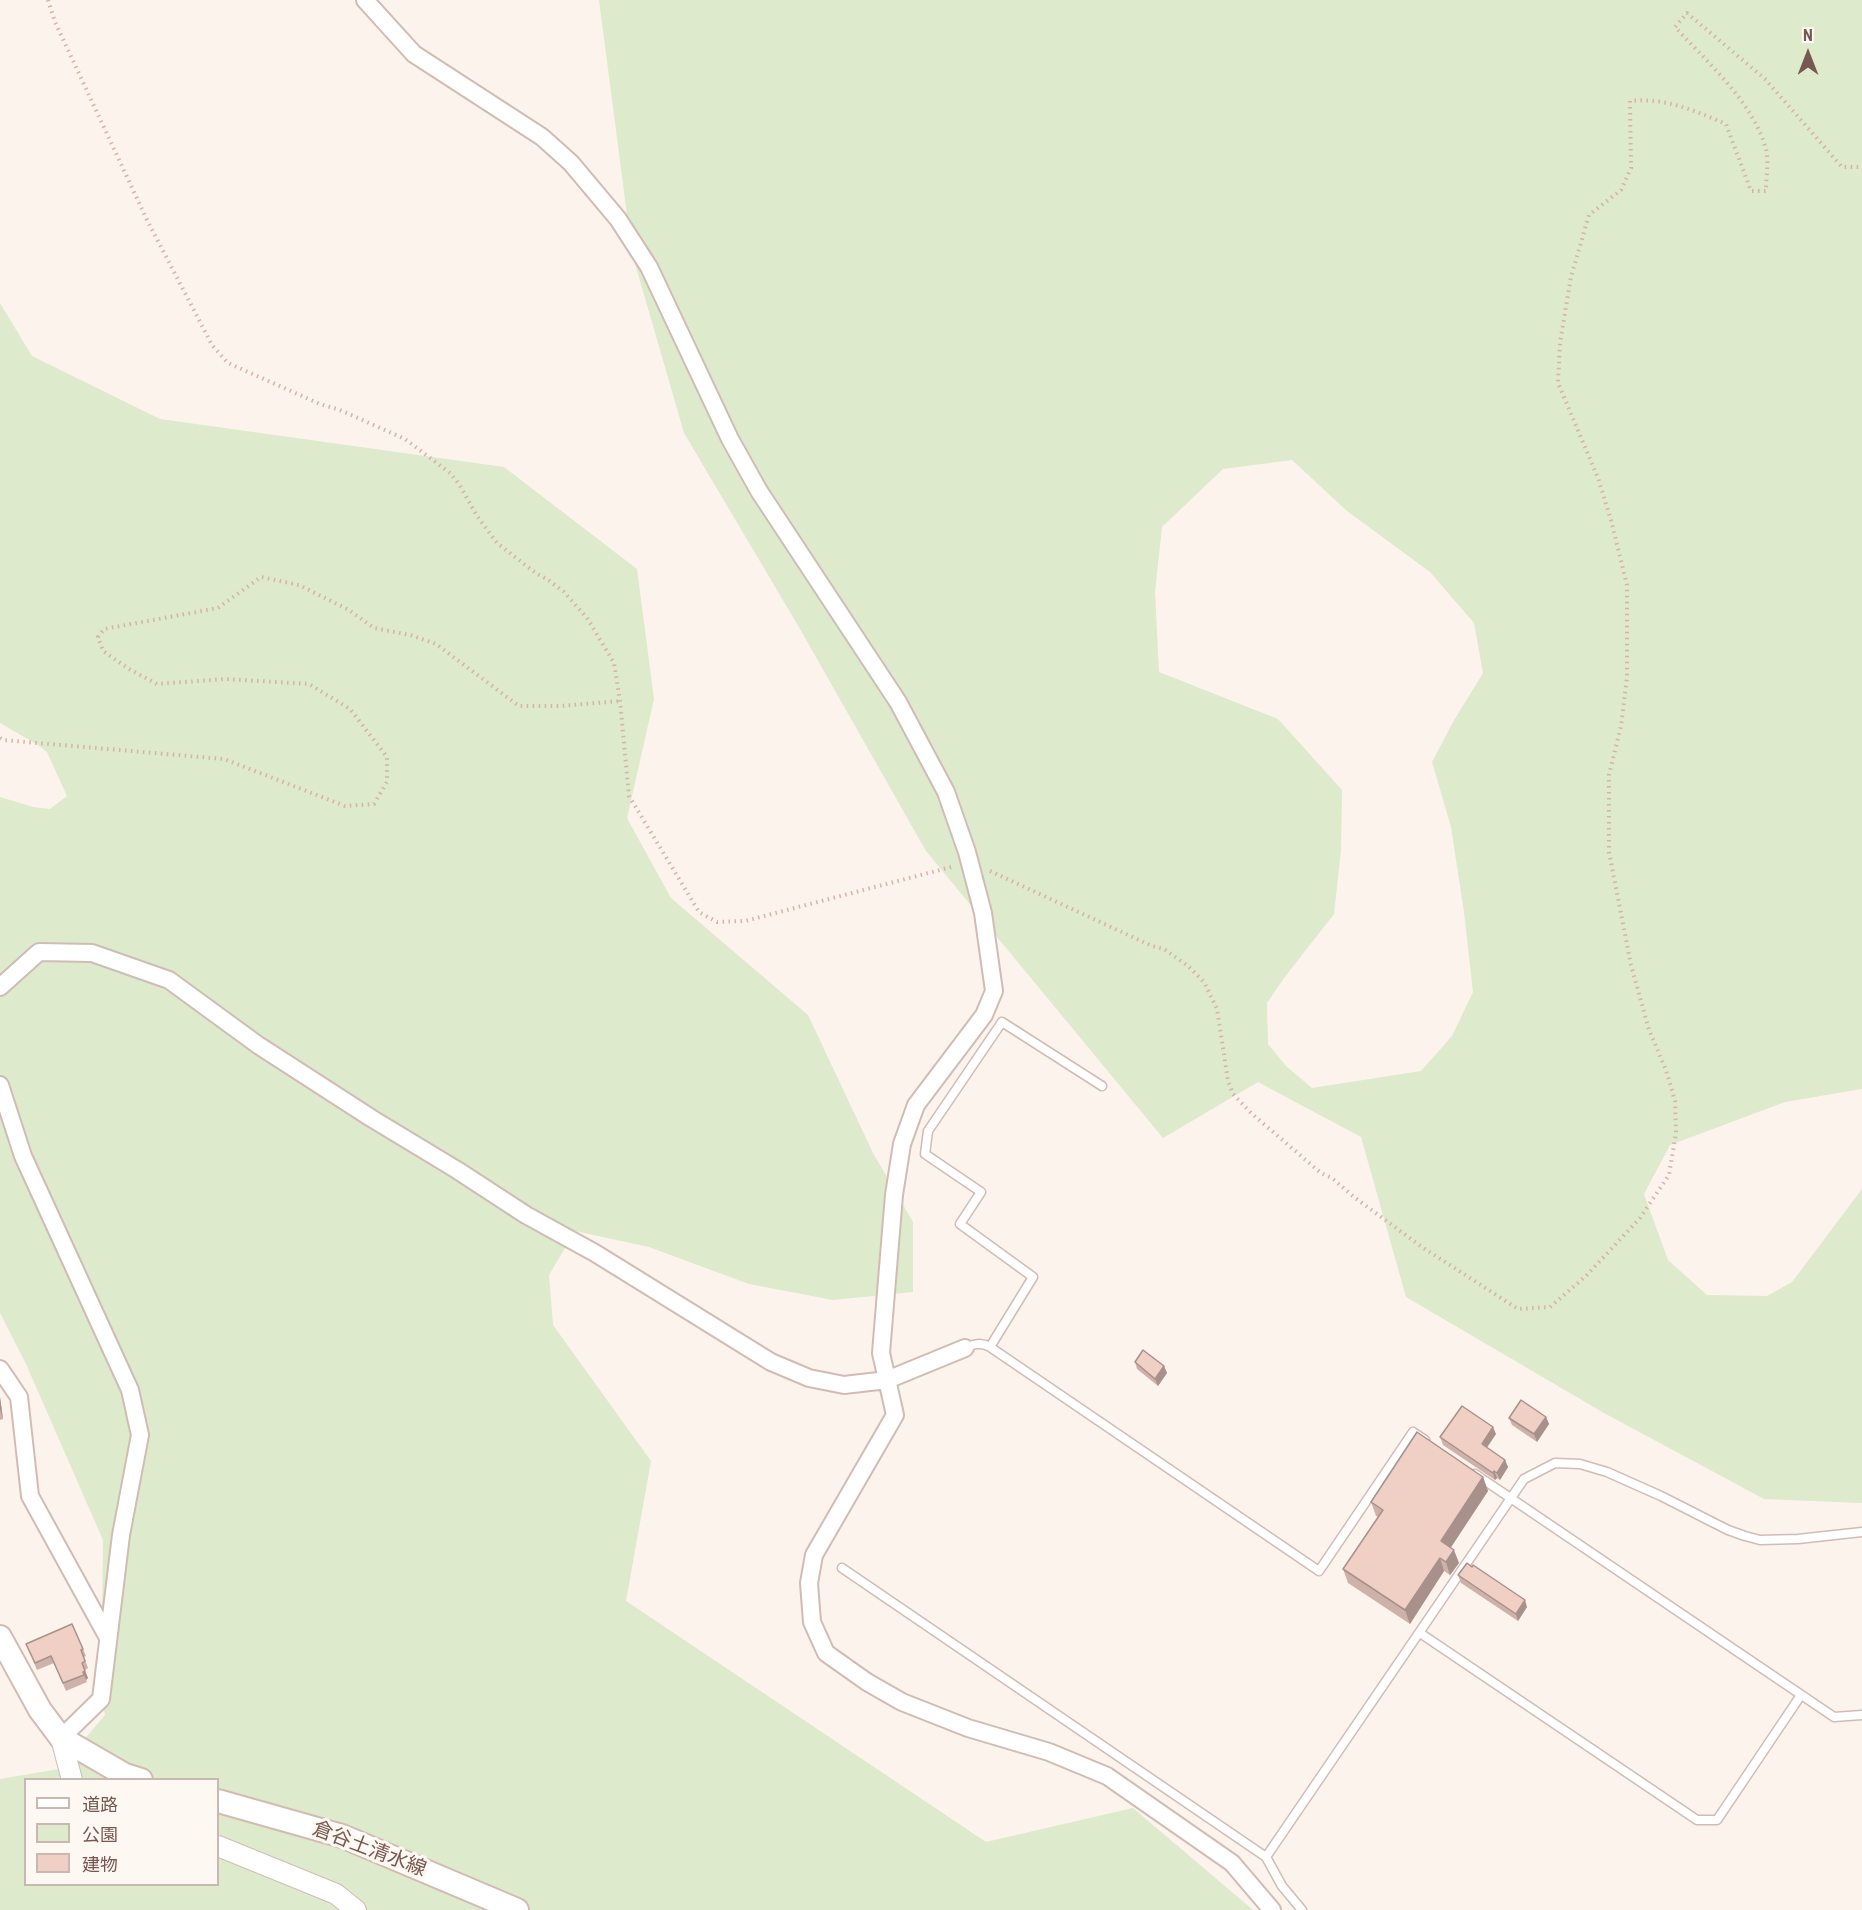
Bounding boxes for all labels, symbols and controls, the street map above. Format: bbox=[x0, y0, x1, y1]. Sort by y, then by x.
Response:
north arrow bbox=[1778, 24, 1838, 84]
text: N bbox=[1803, 26, 1813, 45]
legend bbox=[24, 1778, 219, 1886]
text: 道路 bbox=[82, 1794, 118, 1815]
street label: 倉谷土清水線 bbox=[309, 1817, 429, 1883]
text: 公園 bbox=[82, 1824, 118, 1845]
text: 建物 bbox=[82, 1854, 118, 1875]

